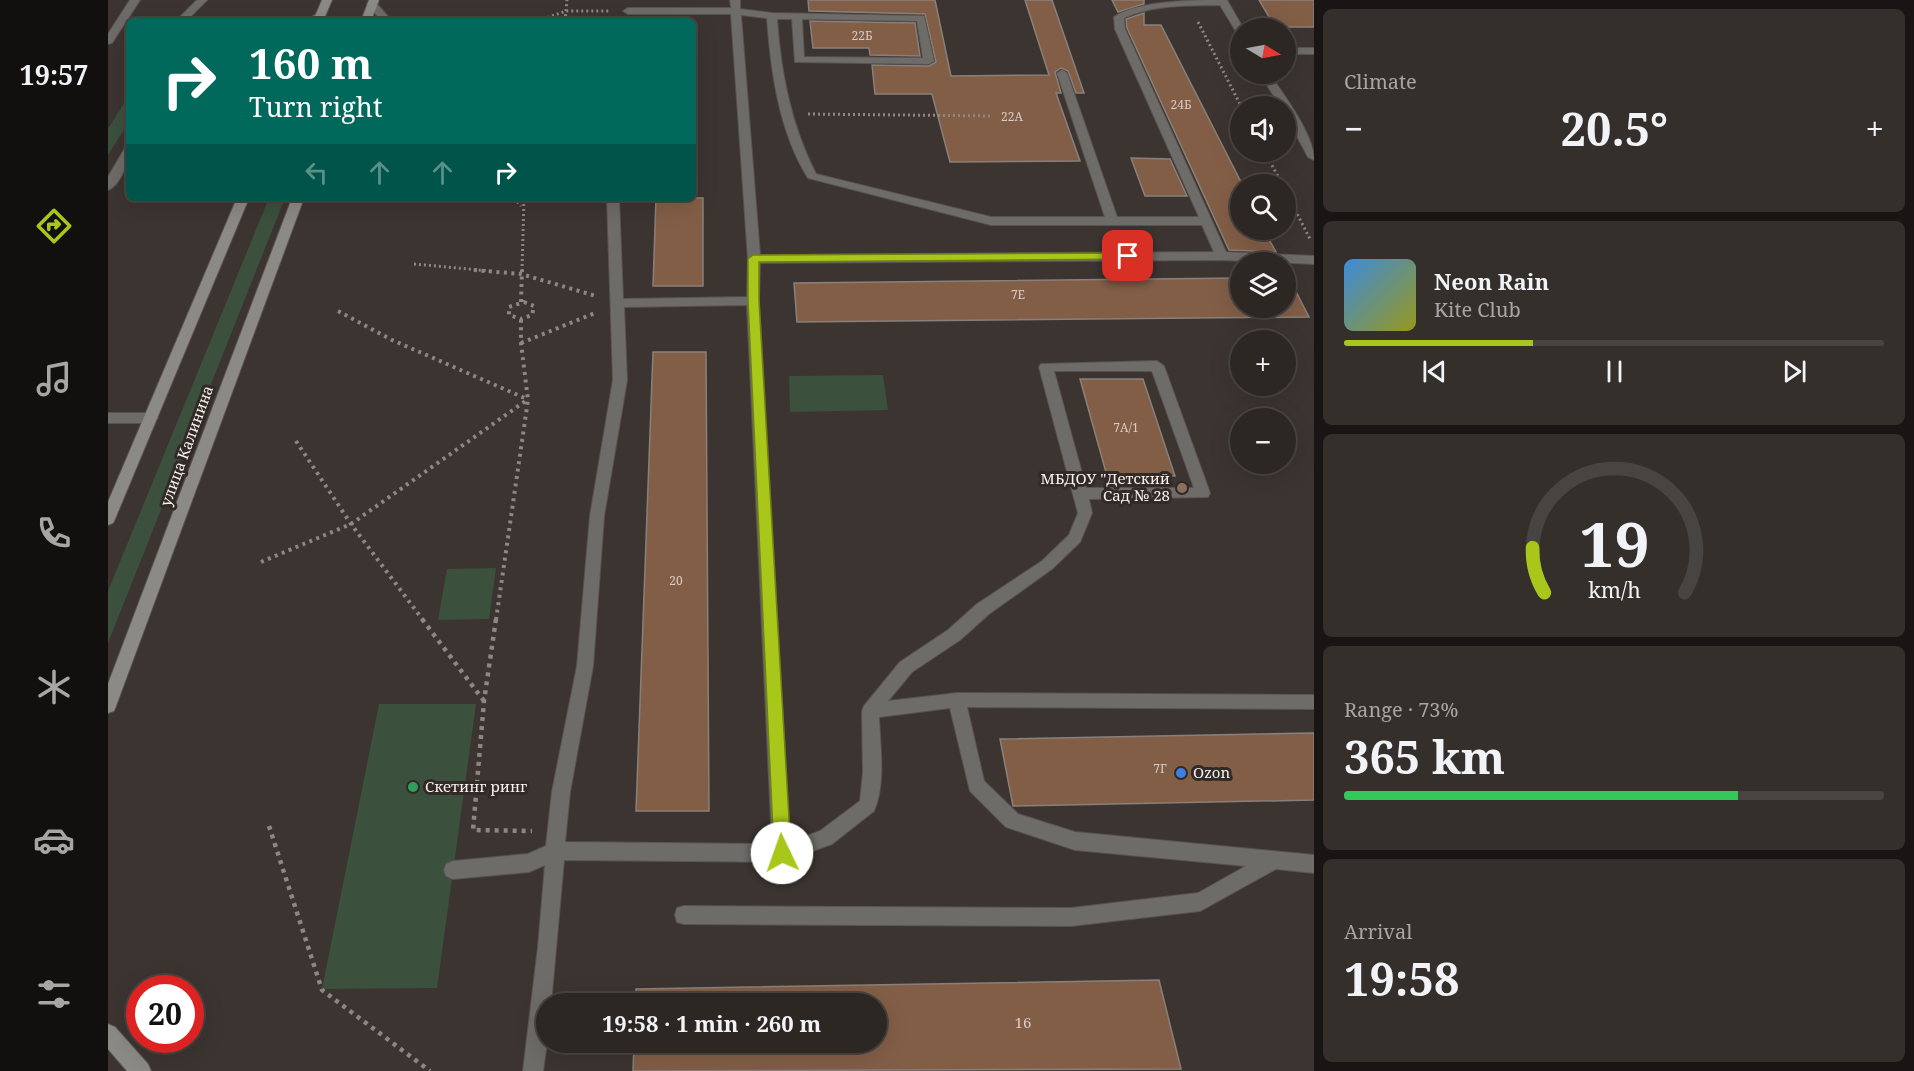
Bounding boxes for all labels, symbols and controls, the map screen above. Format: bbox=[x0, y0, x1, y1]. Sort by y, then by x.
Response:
north arrow bbox=[1230, 18, 1296, 84]
map controls bbox=[1230, 18, 1296, 474]
house number: 22Б bbox=[852, 27, 872, 44]
text: 160 m bbox=[249, 34, 373, 91]
icon: right bbox=[150, 42, 228, 120]
text: 19:57 bbox=[19, 56, 89, 93]
text: Climate bbox=[1344, 68, 1417, 95]
text: Turn right bbox=[249, 88, 382, 125]
house number: 24Б bbox=[1171, 96, 1191, 113]
button: sound bbox=[1230, 96, 1296, 162]
text: 20.5° bbox=[1561, 98, 1668, 159]
text: − bbox=[1344, 106, 1363, 151]
text: + bbox=[1866, 106, 1884, 151]
house number: 22А bbox=[1001, 108, 1023, 125]
icon: left bbox=[300, 156, 333, 189]
icon: ahead bbox=[363, 156, 396, 189]
icon: ahead bbox=[426, 156, 459, 189]
icon: right bbox=[489, 156, 522, 189]
button: search bbox=[1230, 174, 1296, 240]
icon: directions bbox=[33, 205, 75, 247]
pin bbox=[1102, 230, 1153, 281]
icon: arrive bbox=[1111, 239, 1144, 272]
button: layers bbox=[1230, 252, 1296, 318]
text: Neon Rain bbox=[1434, 266, 1549, 296]
house number: 7Е bbox=[1011, 286, 1025, 303]
text: Kite Club bbox=[1434, 296, 1521, 323]
button: + bbox=[1230, 330, 1296, 396]
icon: previous bbox=[1418, 355, 1451, 388]
icon: pause bbox=[1598, 355, 1631, 388]
icon: next bbox=[1778, 355, 1811, 388]
icon: music bbox=[33, 358, 75, 400]
street label: улица Калинина bbox=[155, 382, 217, 509]
button: − bbox=[1230, 408, 1296, 474]
house number: 7А/1 bbox=[1113, 419, 1139, 436]
place label: МБДОУ "Детский Сад № 28 bbox=[1041, 468, 1170, 505]
marker: МБДОУ "Детский Сад № 28 bbox=[1175, 481, 1189, 495]
text: 19 bbox=[1579, 500, 1649, 585]
icon: phone bbox=[33, 512, 75, 554]
house number: 20 bbox=[669, 572, 683, 589]
text: km/h bbox=[1588, 575, 1641, 604]
icon: climate bbox=[33, 666, 75, 708]
text: Range · 73% bbox=[1344, 696, 1458, 723]
text: 365 km bbox=[1344, 726, 1505, 787]
house number: 7Г bbox=[1153, 760, 1167, 777]
place label: Ozon bbox=[1193, 762, 1230, 782]
marker: Ozon bbox=[1174, 766, 1188, 780]
place label: Скетинг ринг bbox=[425, 776, 527, 796]
marker: Скетинг ринг bbox=[406, 780, 420, 794]
icon: car bbox=[33, 819, 75, 861]
position arrow bbox=[750, 821, 814, 885]
text: Arrival bbox=[1344, 918, 1412, 945]
text: 19:58 bbox=[1344, 948, 1459, 1009]
icon: filters bbox=[33, 973, 75, 1015]
speed limit sign: 20 bbox=[126, 975, 204, 1053]
text: 19:58 · 1 min · 260 m bbox=[602, 1008, 821, 1038]
house number: 16 bbox=[1015, 1012, 1031, 1032]

